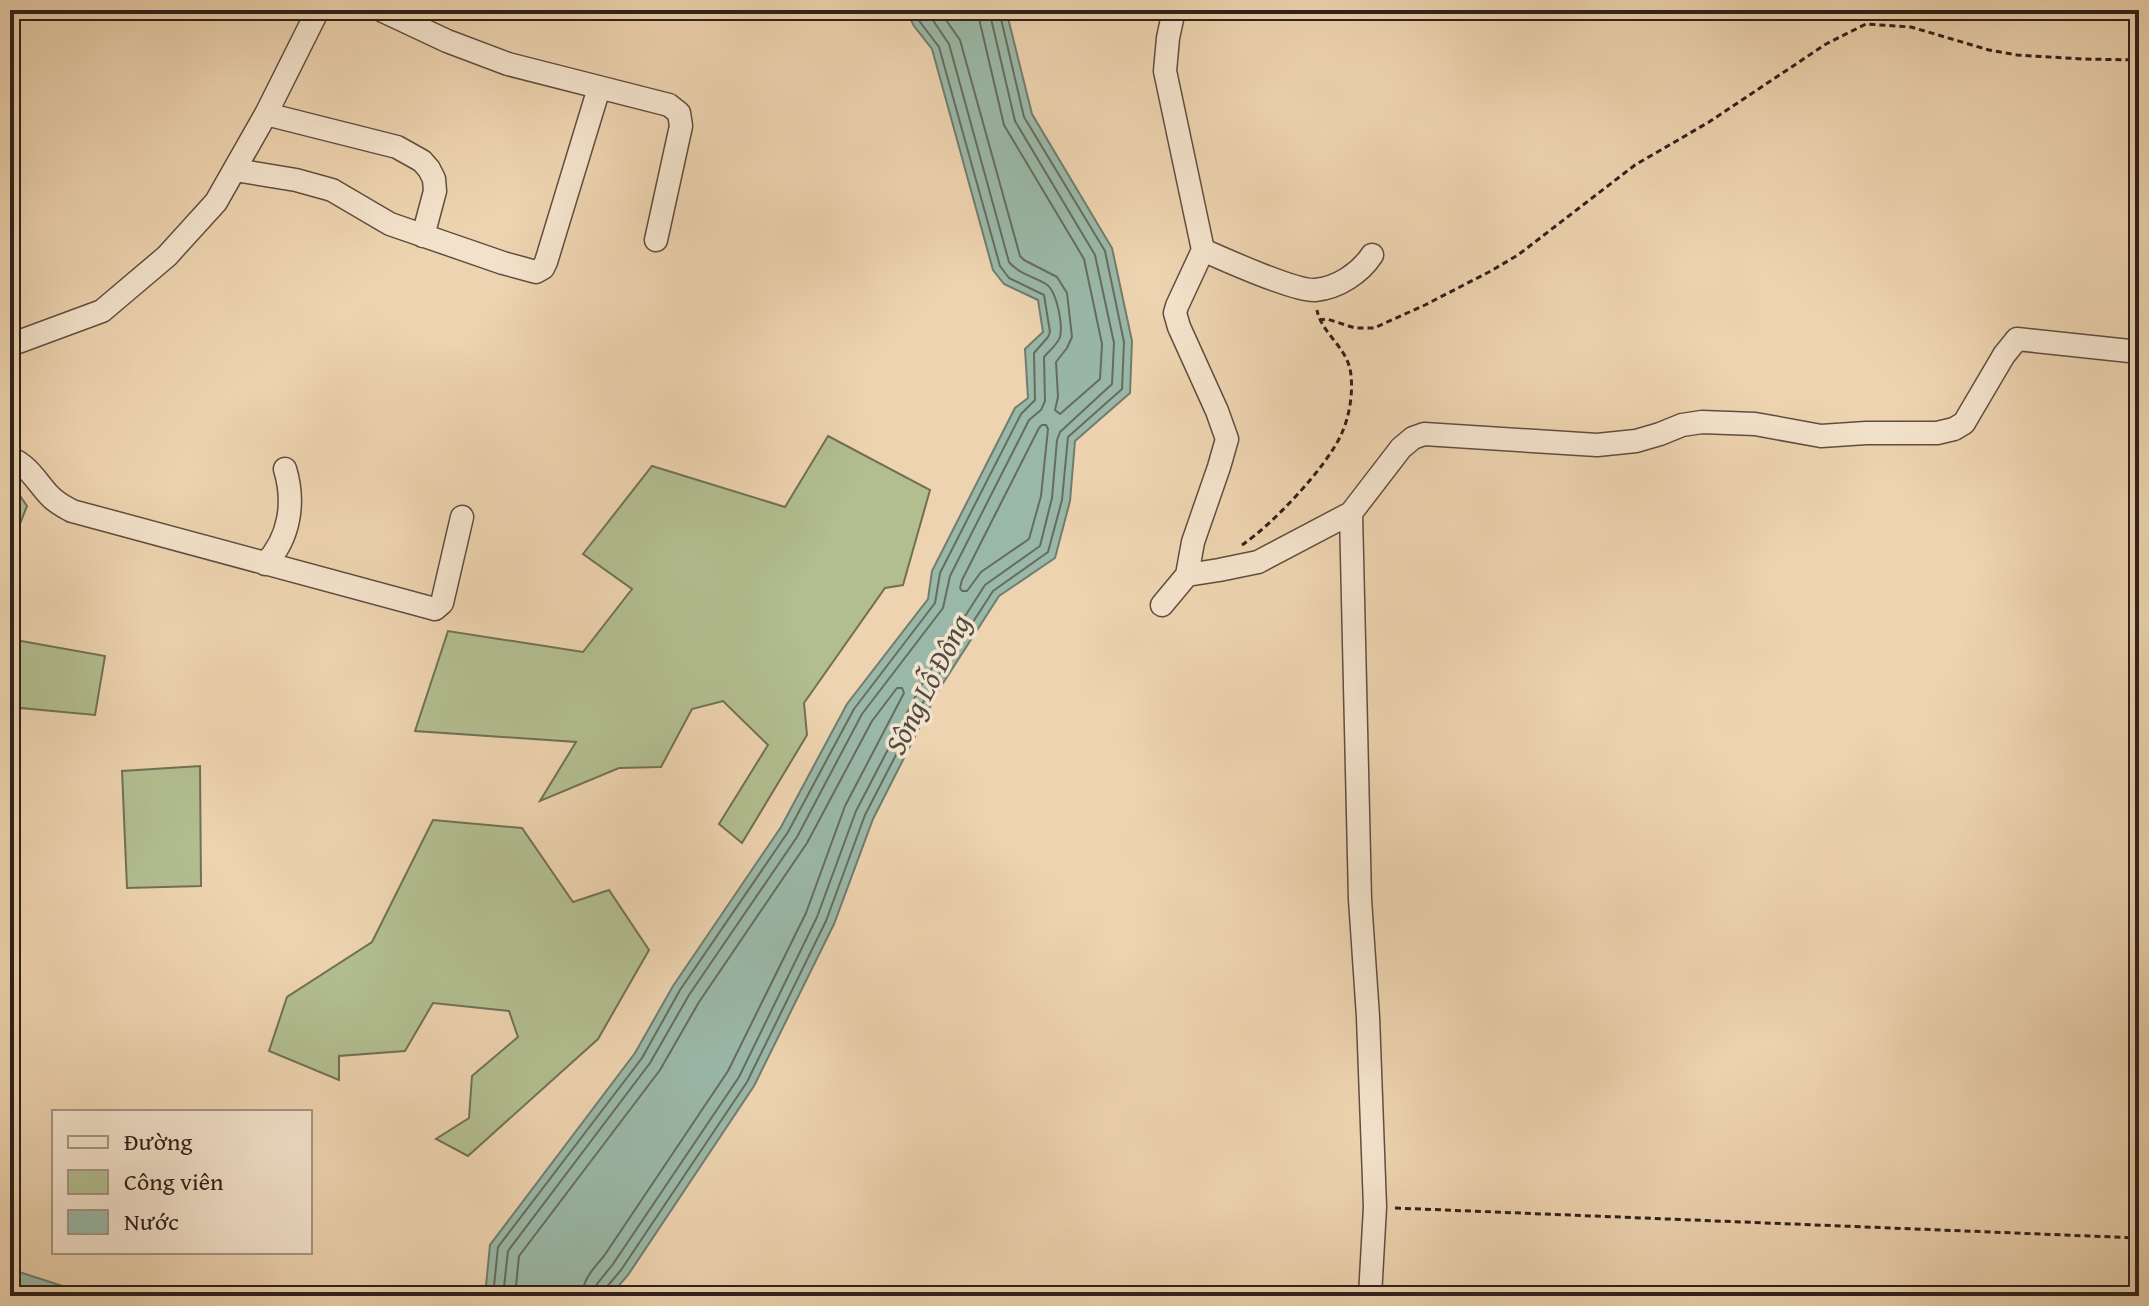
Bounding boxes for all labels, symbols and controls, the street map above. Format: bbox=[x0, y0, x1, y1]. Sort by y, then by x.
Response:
water label: Sông Lỗ Đông bbox=[873, 606, 981, 762]
legend bbox=[52, 1110, 312, 1254]
text: Đường bbox=[124, 1124, 193, 1159]
text: Công viên bbox=[124, 1164, 224, 1199]
text: Nước bbox=[124, 1204, 179, 1239]

